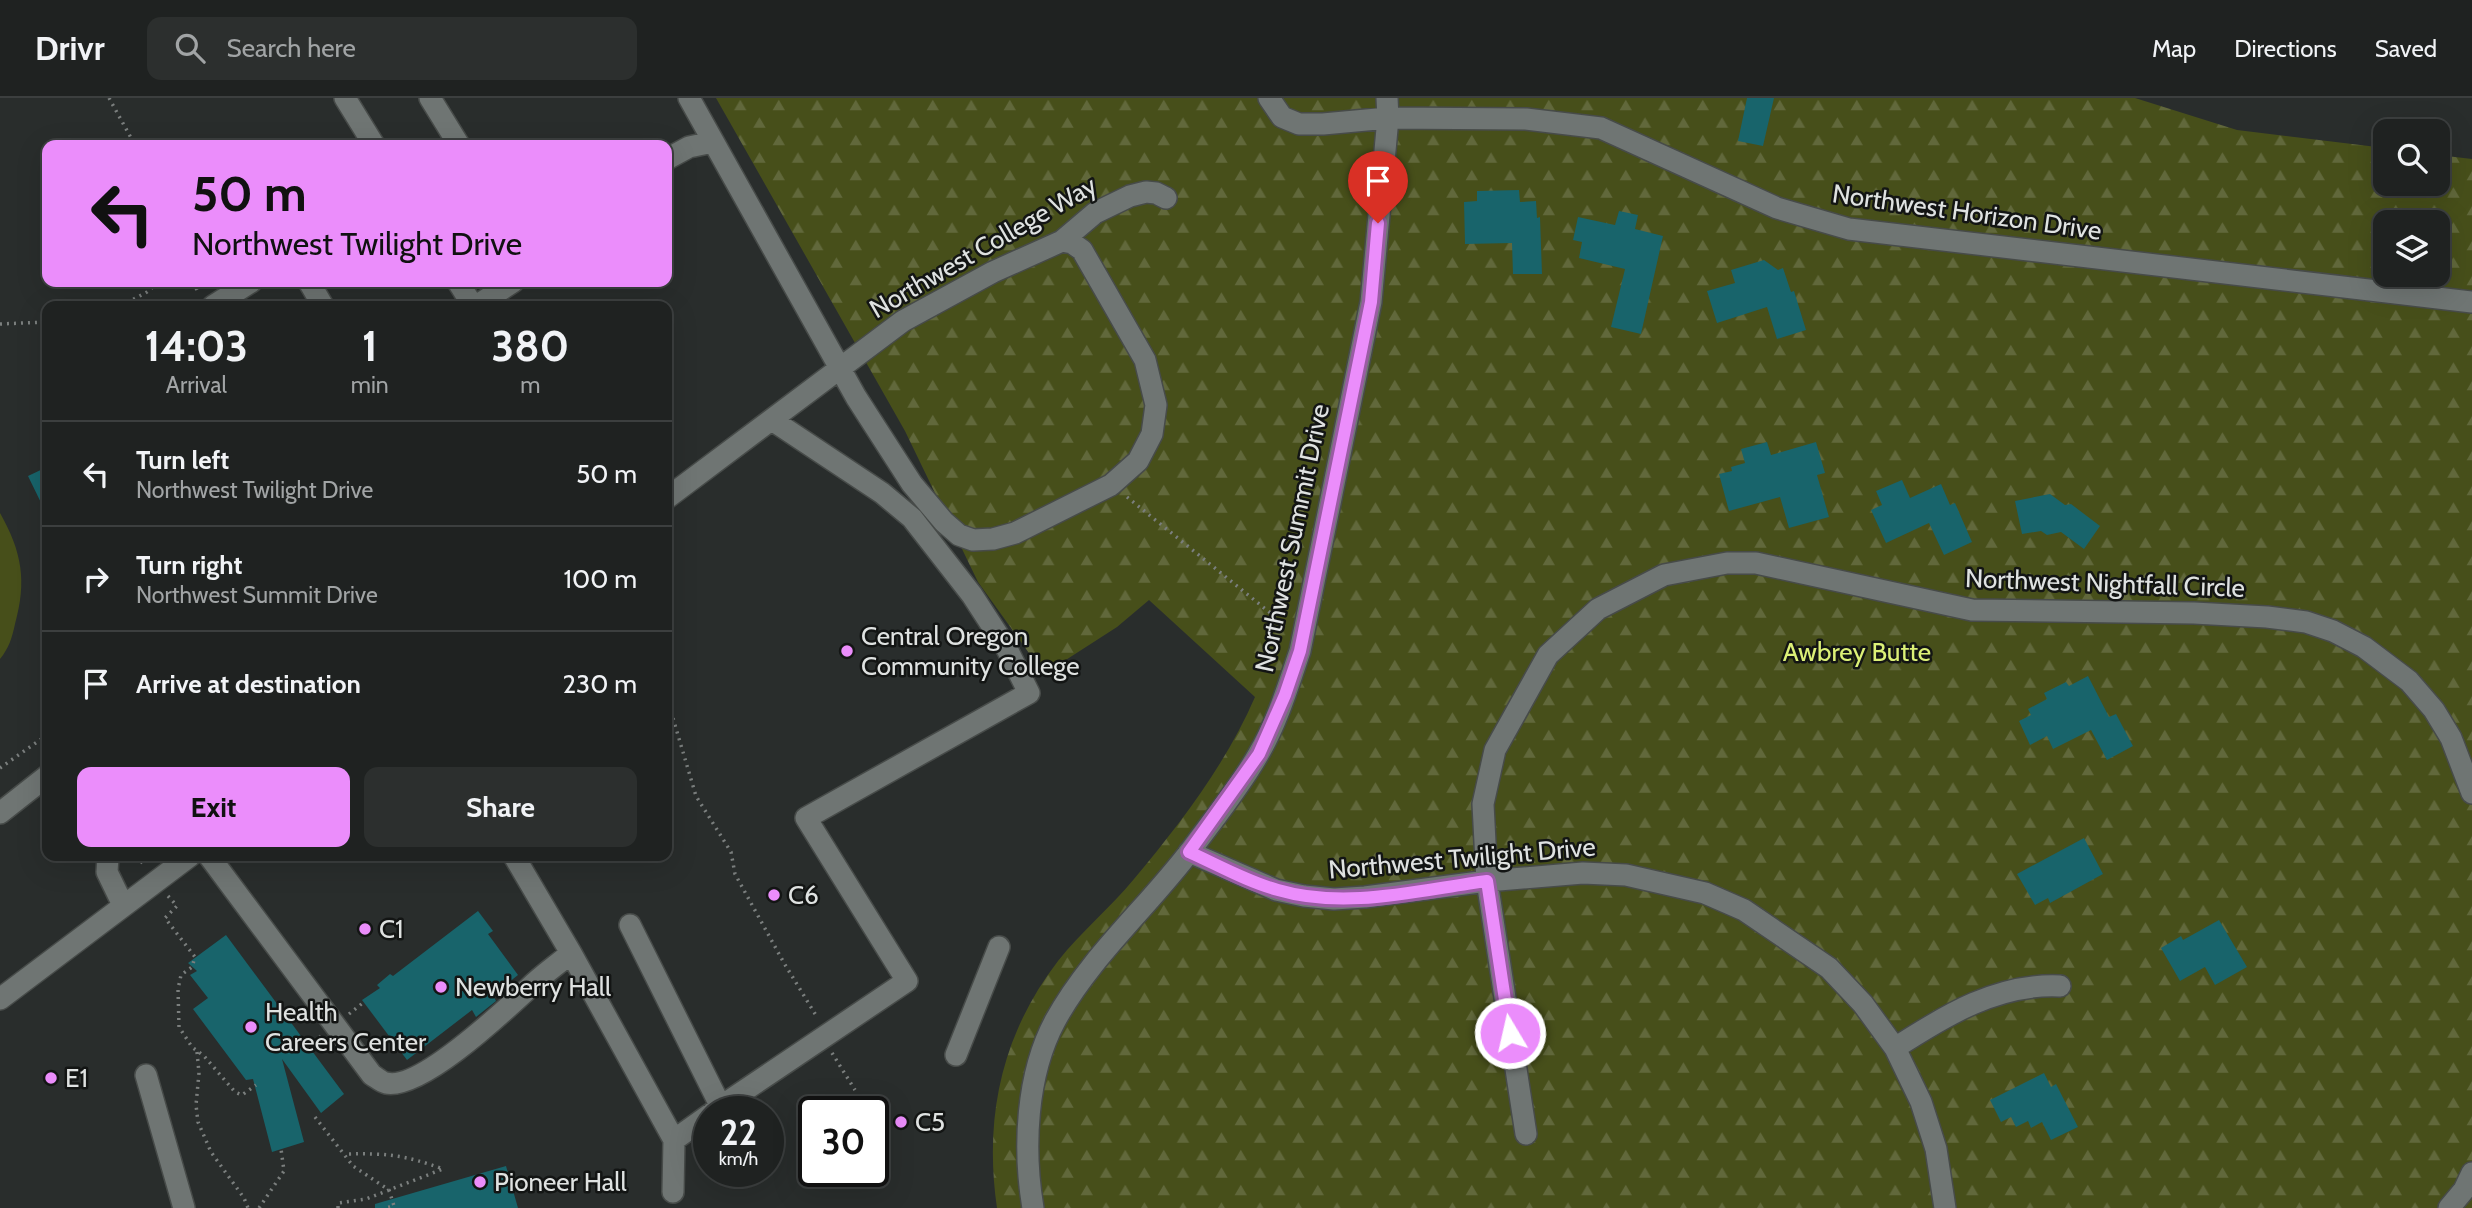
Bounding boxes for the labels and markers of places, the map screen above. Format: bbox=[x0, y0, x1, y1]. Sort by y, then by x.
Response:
pin bbox=[1348, 151, 1408, 223]
place label: Central Oregon Community College bbox=[861, 620, 1080, 682]
marker: Central Oregon Community College bbox=[839, 643, 855, 659]
place label: C6 bbox=[788, 879, 819, 911]
marker: C6 bbox=[766, 887, 782, 903]
place label: C1 bbox=[379, 913, 404, 945]
marker: C1 bbox=[357, 921, 373, 937]
place label: Newberry Hall bbox=[455, 971, 611, 1003]
marker: Newberry Hall bbox=[433, 979, 449, 995]
place label: Health Careers Center bbox=[265, 996, 427, 1058]
marker: Health Careers Center bbox=[243, 1019, 259, 1035]
place label: E1 bbox=[65, 1062, 88, 1094]
marker: E1 bbox=[43, 1070, 59, 1086]
place label: C5 bbox=[915, 1106, 945, 1138]
marker: C5 bbox=[893, 1114, 909, 1130]
place label: Pioneer Hall bbox=[494, 1166, 627, 1198]
marker: Pioneer Hall bbox=[472, 1174, 488, 1190]

